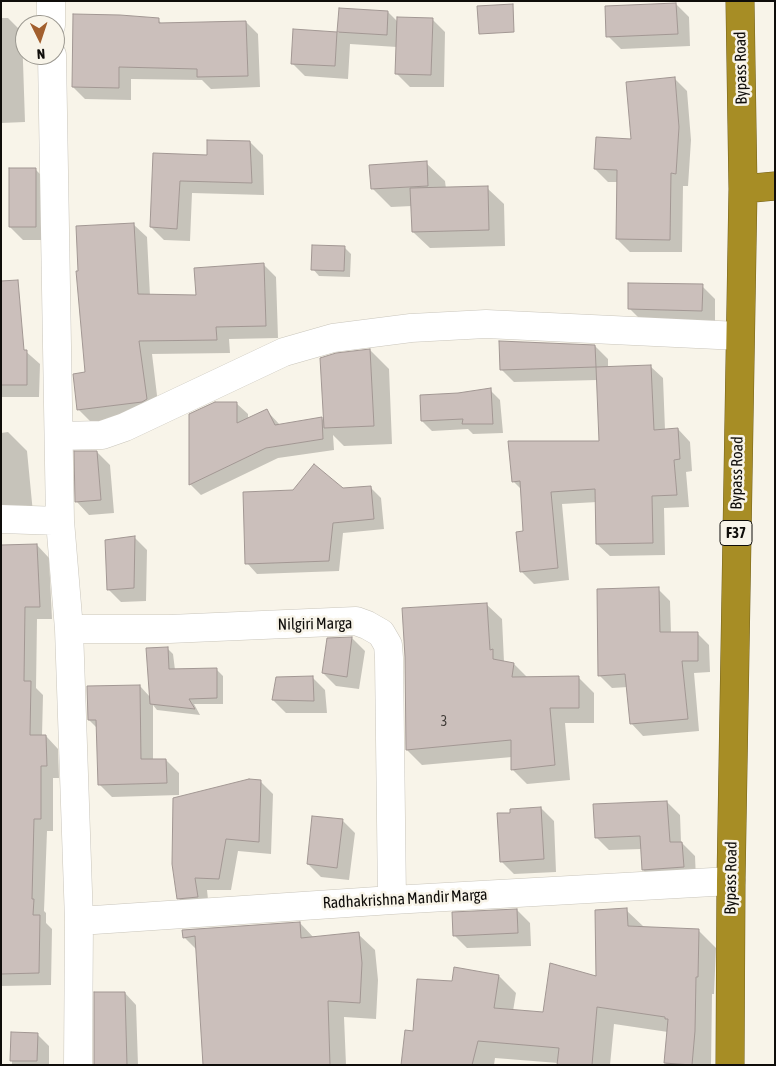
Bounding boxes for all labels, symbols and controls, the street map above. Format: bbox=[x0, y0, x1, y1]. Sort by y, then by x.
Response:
north arrow bbox=[15, 15, 65, 65]
street label: Bypass Road bbox=[731, 31, 751, 105]
text: N bbox=[36, 46, 46, 62]
street label: Bypass Road bbox=[727, 436, 747, 510]
road number: F37 bbox=[720, 520, 752, 546]
street label: Nilgiri Marga bbox=[278, 614, 352, 634]
house number: 3 bbox=[441, 714, 447, 730]
street label: Bypass Road bbox=[721, 841, 741, 915]
street label: Radhakrishna Mandir Marga bbox=[322, 885, 488, 913]

